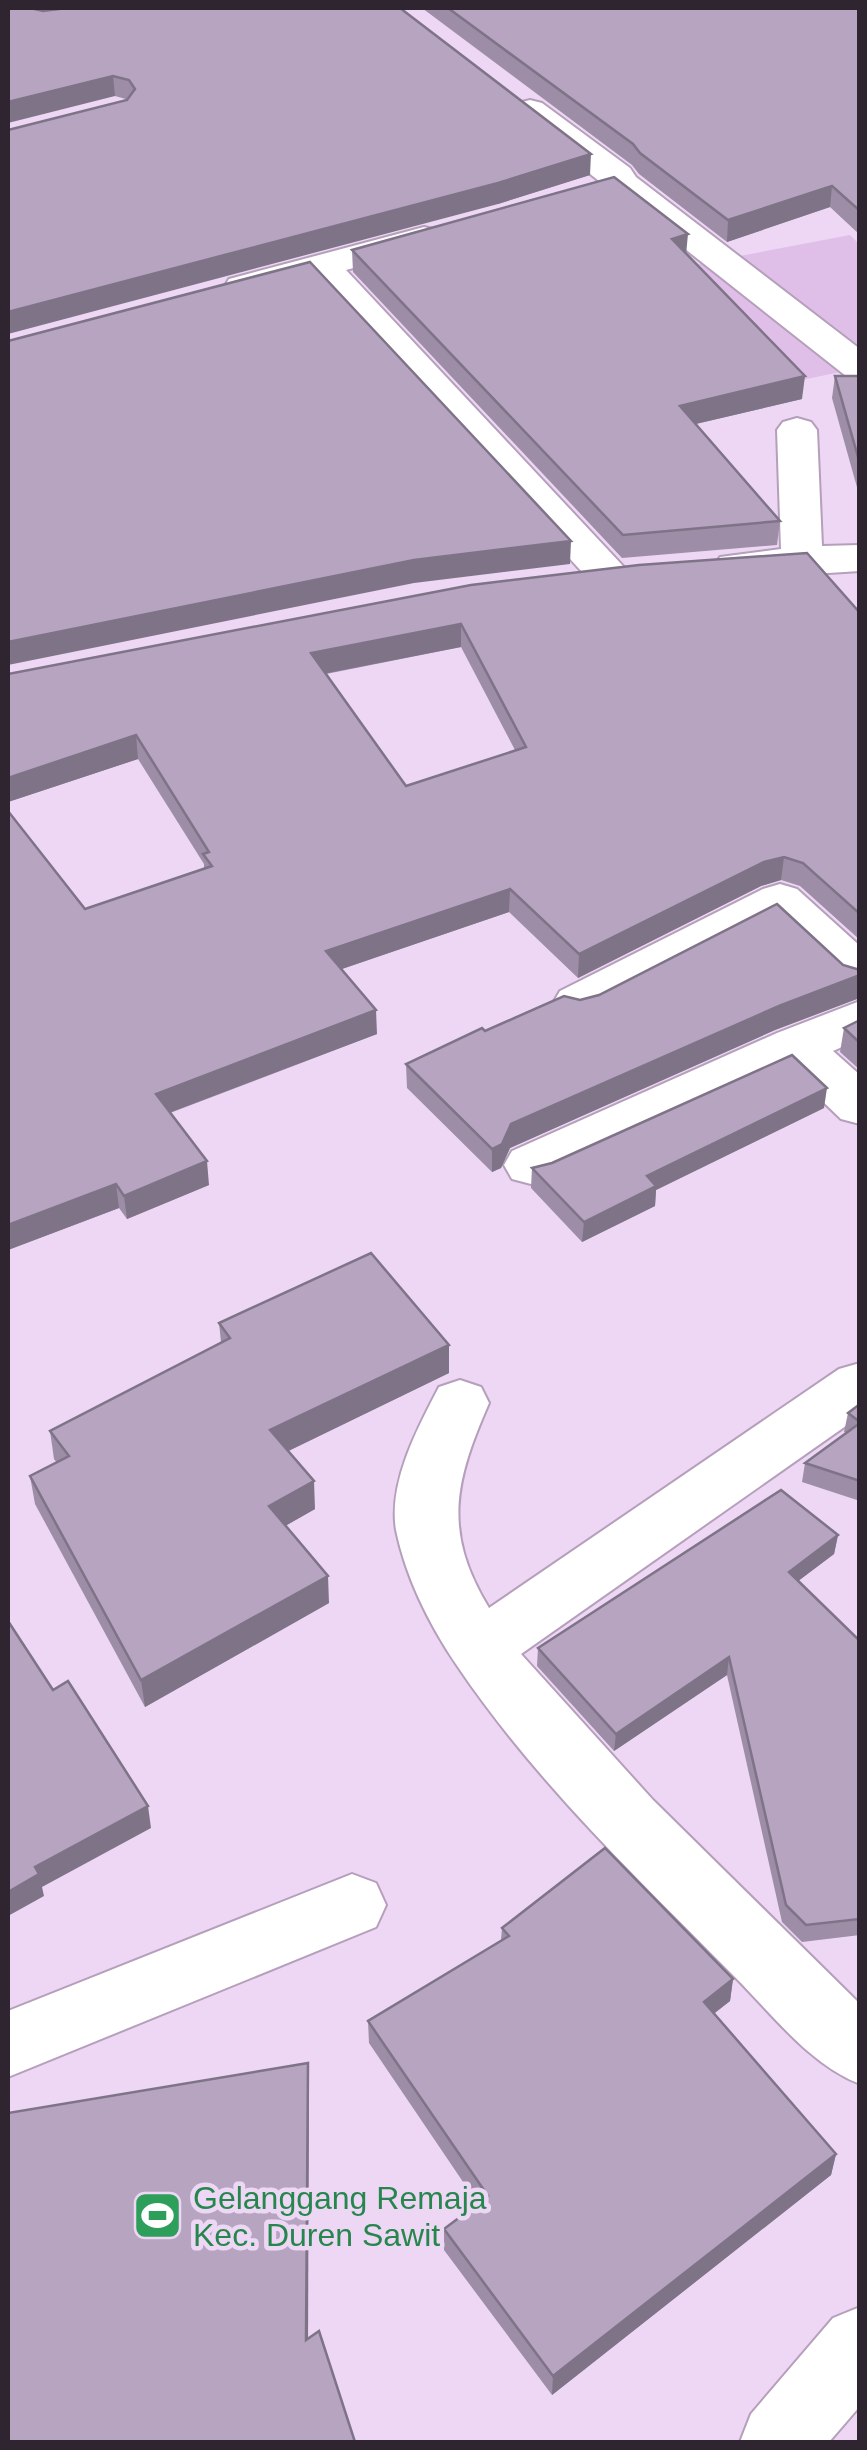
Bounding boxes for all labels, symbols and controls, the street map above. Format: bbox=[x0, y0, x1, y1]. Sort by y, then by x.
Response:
place label: Gelanggang Remaja Kec. Duren Sawit bbox=[193, 2180, 487, 2253]
sports icon: Gelanggang Remaja Kec. Duren Sawit bbox=[132, 2190, 184, 2242]

